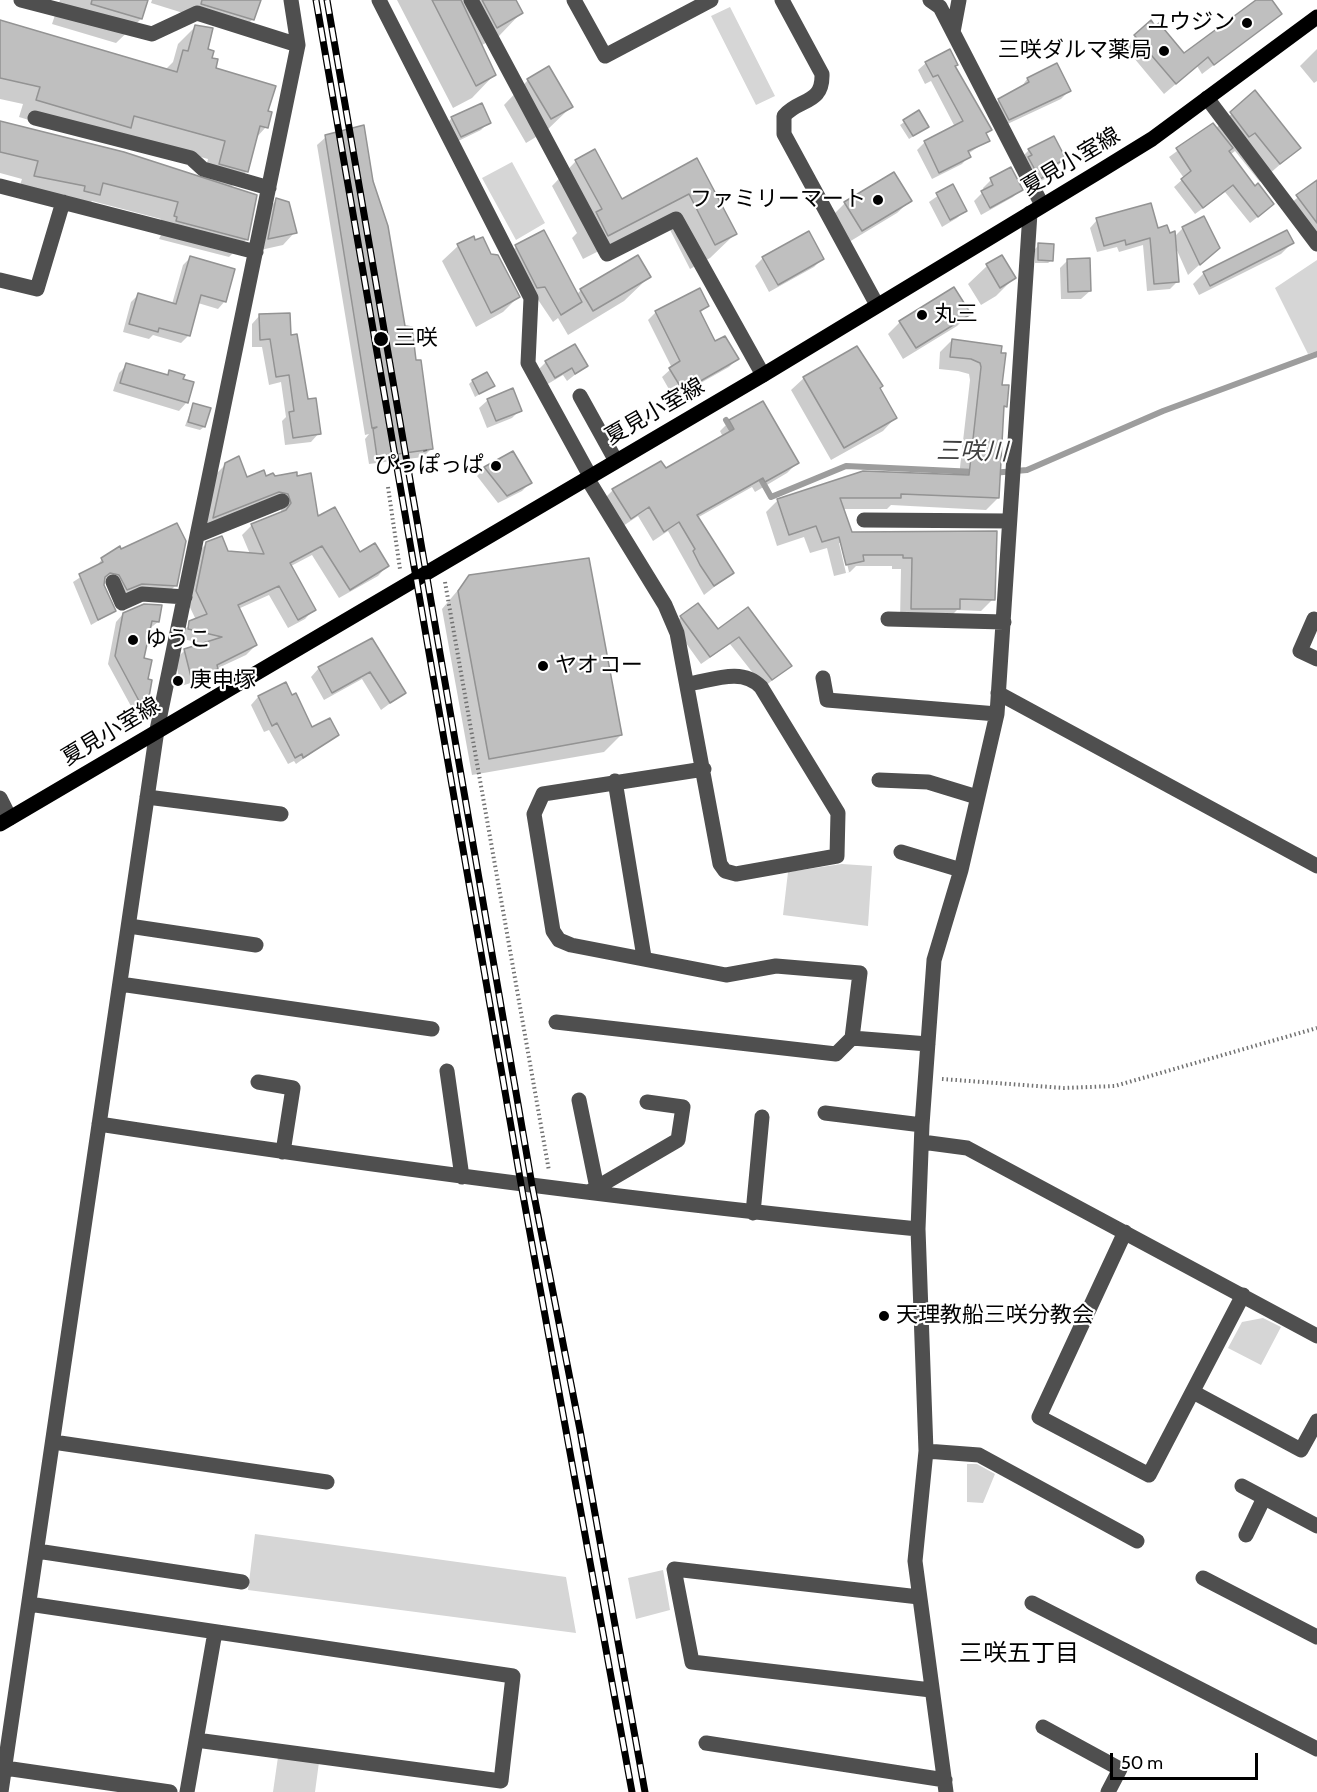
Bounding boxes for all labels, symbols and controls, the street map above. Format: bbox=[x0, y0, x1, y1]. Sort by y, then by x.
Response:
place label: ユウジン bbox=[1147, 10, 1235, 36]
marker: ユウジン bbox=[1240, 16, 1254, 30]
place label: 三咲ダルマ薬局 bbox=[998, 38, 1152, 64]
marker: 三咲ダルマ薬局 bbox=[1157, 44, 1171, 58]
street label: 夏見小室線 bbox=[1017, 122, 1125, 202]
place label: ファミリーマート bbox=[690, 187, 866, 213]
marker: ファミリーマート bbox=[871, 193, 885, 207]
place label: 丸三 bbox=[934, 302, 978, 328]
marker: 丸三 bbox=[915, 308, 929, 322]
place label: 三咲 bbox=[394, 326, 438, 352]
marker: 三咲 bbox=[372, 330, 390, 348]
street label: 夏見小室線 bbox=[601, 373, 709, 451]
water label: 三咲川 bbox=[936, 437, 1008, 467]
place label: ぴっぽっぱ bbox=[374, 453, 484, 479]
marker: ぴっぽっぱ bbox=[489, 459, 503, 473]
place label: ゆうこ bbox=[145, 627, 211, 653]
marker: ゆうこ bbox=[126, 633, 140, 647]
place label: ヤオコー bbox=[555, 653, 643, 679]
marker: ヤオコー bbox=[536, 659, 550, 673]
place label: 庚申塚 bbox=[190, 668, 256, 694]
marker: 庚申塚 bbox=[171, 674, 185, 688]
street label: 夏見小室線 bbox=[57, 692, 165, 772]
place label: 天理教船三咲分教会 bbox=[896, 1303, 1094, 1329]
marker: 天理教船三咲分教会 bbox=[877, 1309, 891, 1323]
district label: 三咲五丁目 bbox=[959, 1640, 1079, 1668]
scale bar bbox=[1113, 1741, 1262, 1779]
text: 50 m bbox=[1121, 1752, 1163, 1774]

